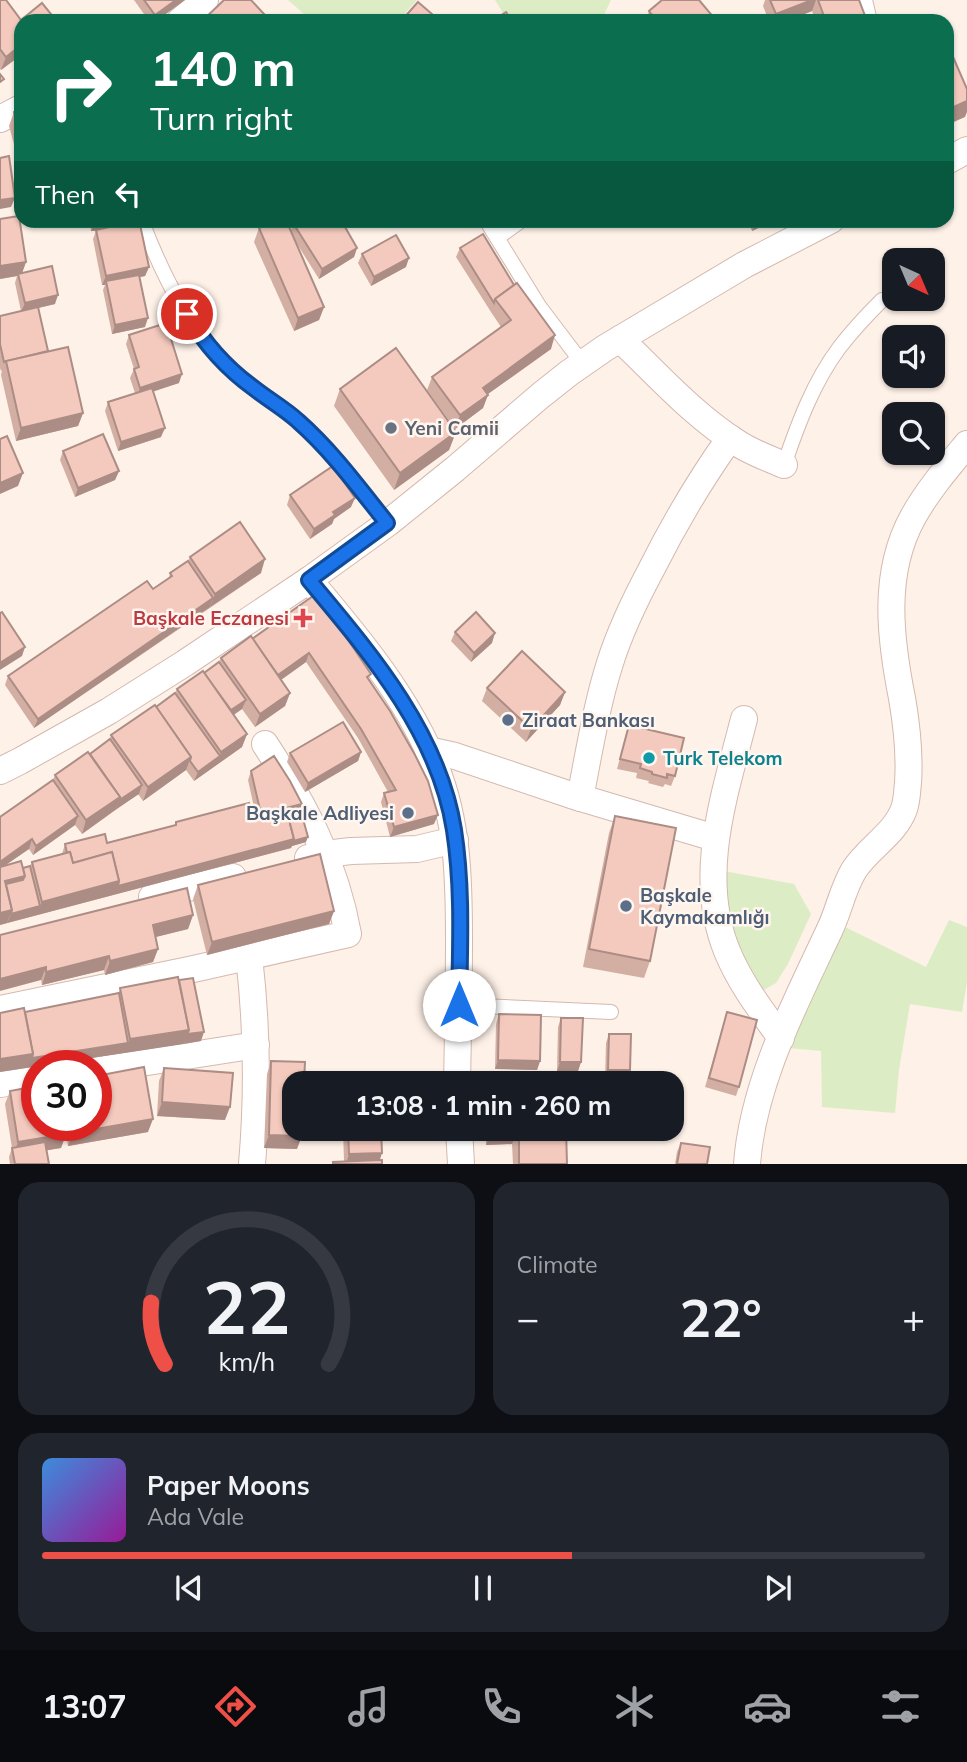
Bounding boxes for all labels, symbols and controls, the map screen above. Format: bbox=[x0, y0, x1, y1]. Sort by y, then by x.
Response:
text: 140 m bbox=[150, 37, 296, 98]
icon: right bbox=[35, 42, 126, 133]
text: Turn right bbox=[150, 98, 293, 138]
icon: left bbox=[109, 175, 147, 213]
text: Then bbox=[35, 178, 95, 211]
north arrow bbox=[882, 248, 945, 312]
map controls bbox=[882, 248, 945, 465]
pin bbox=[157, 284, 217, 344]
icon: arrive bbox=[168, 295, 206, 333]
button: sound bbox=[882, 325, 945, 388]
button: search bbox=[882, 402, 945, 465]
place label: Yeni Camii bbox=[404, 416, 499, 440]
marker: Yeni Camii bbox=[383, 420, 399, 436]
place label: Başkale Eczanesi bbox=[133, 606, 289, 630]
marker: Başkale Eczanesi bbox=[295, 610, 311, 626]
place label: Ziraat Bankası bbox=[522, 708, 655, 732]
marker: Ziraat Bankası bbox=[500, 712, 516, 728]
place label: Turk Telekom bbox=[663, 746, 783, 770]
marker: Turk Telekom bbox=[641, 750, 657, 766]
place label: Başkale Adliyesi bbox=[246, 801, 394, 825]
marker: Başkale Adliyesi bbox=[400, 805, 416, 821]
place label: Başkale Kaymakamlığı bbox=[640, 883, 769, 929]
marker: Başkale Kaymakamlığı bbox=[618, 898, 634, 914]
position arrow bbox=[422, 968, 496, 1042]
speed limit sign: 30 bbox=[21, 1050, 112, 1141]
text: 13:08 · 1 min · 260 m bbox=[355, 1089, 611, 1122]
text: Climate bbox=[517, 1250, 598, 1279]
text: 22 bbox=[203, 1262, 290, 1353]
text: 22° bbox=[680, 1285, 762, 1350]
text: − bbox=[517, 1294, 539, 1342]
text: + bbox=[902, 1294, 925, 1342]
text: km/h bbox=[218, 1346, 275, 1377]
text: Paper Moons bbox=[147, 1469, 310, 1502]
text: Ada Vale bbox=[147, 1502, 244, 1531]
icon: previous bbox=[170, 1569, 208, 1607]
icon: pause bbox=[464, 1569, 502, 1607]
icon: next bbox=[759, 1569, 797, 1607]
icon: directions bbox=[211, 1682, 260, 1731]
icon: music bbox=[344, 1682, 393, 1731]
icon: phone bbox=[477, 1682, 526, 1731]
icon: climate bbox=[610, 1682, 659, 1731]
icon: car bbox=[743, 1682, 792, 1731]
icon: filters bbox=[876, 1682, 925, 1731]
text: 13:07 bbox=[42, 1686, 127, 1726]

